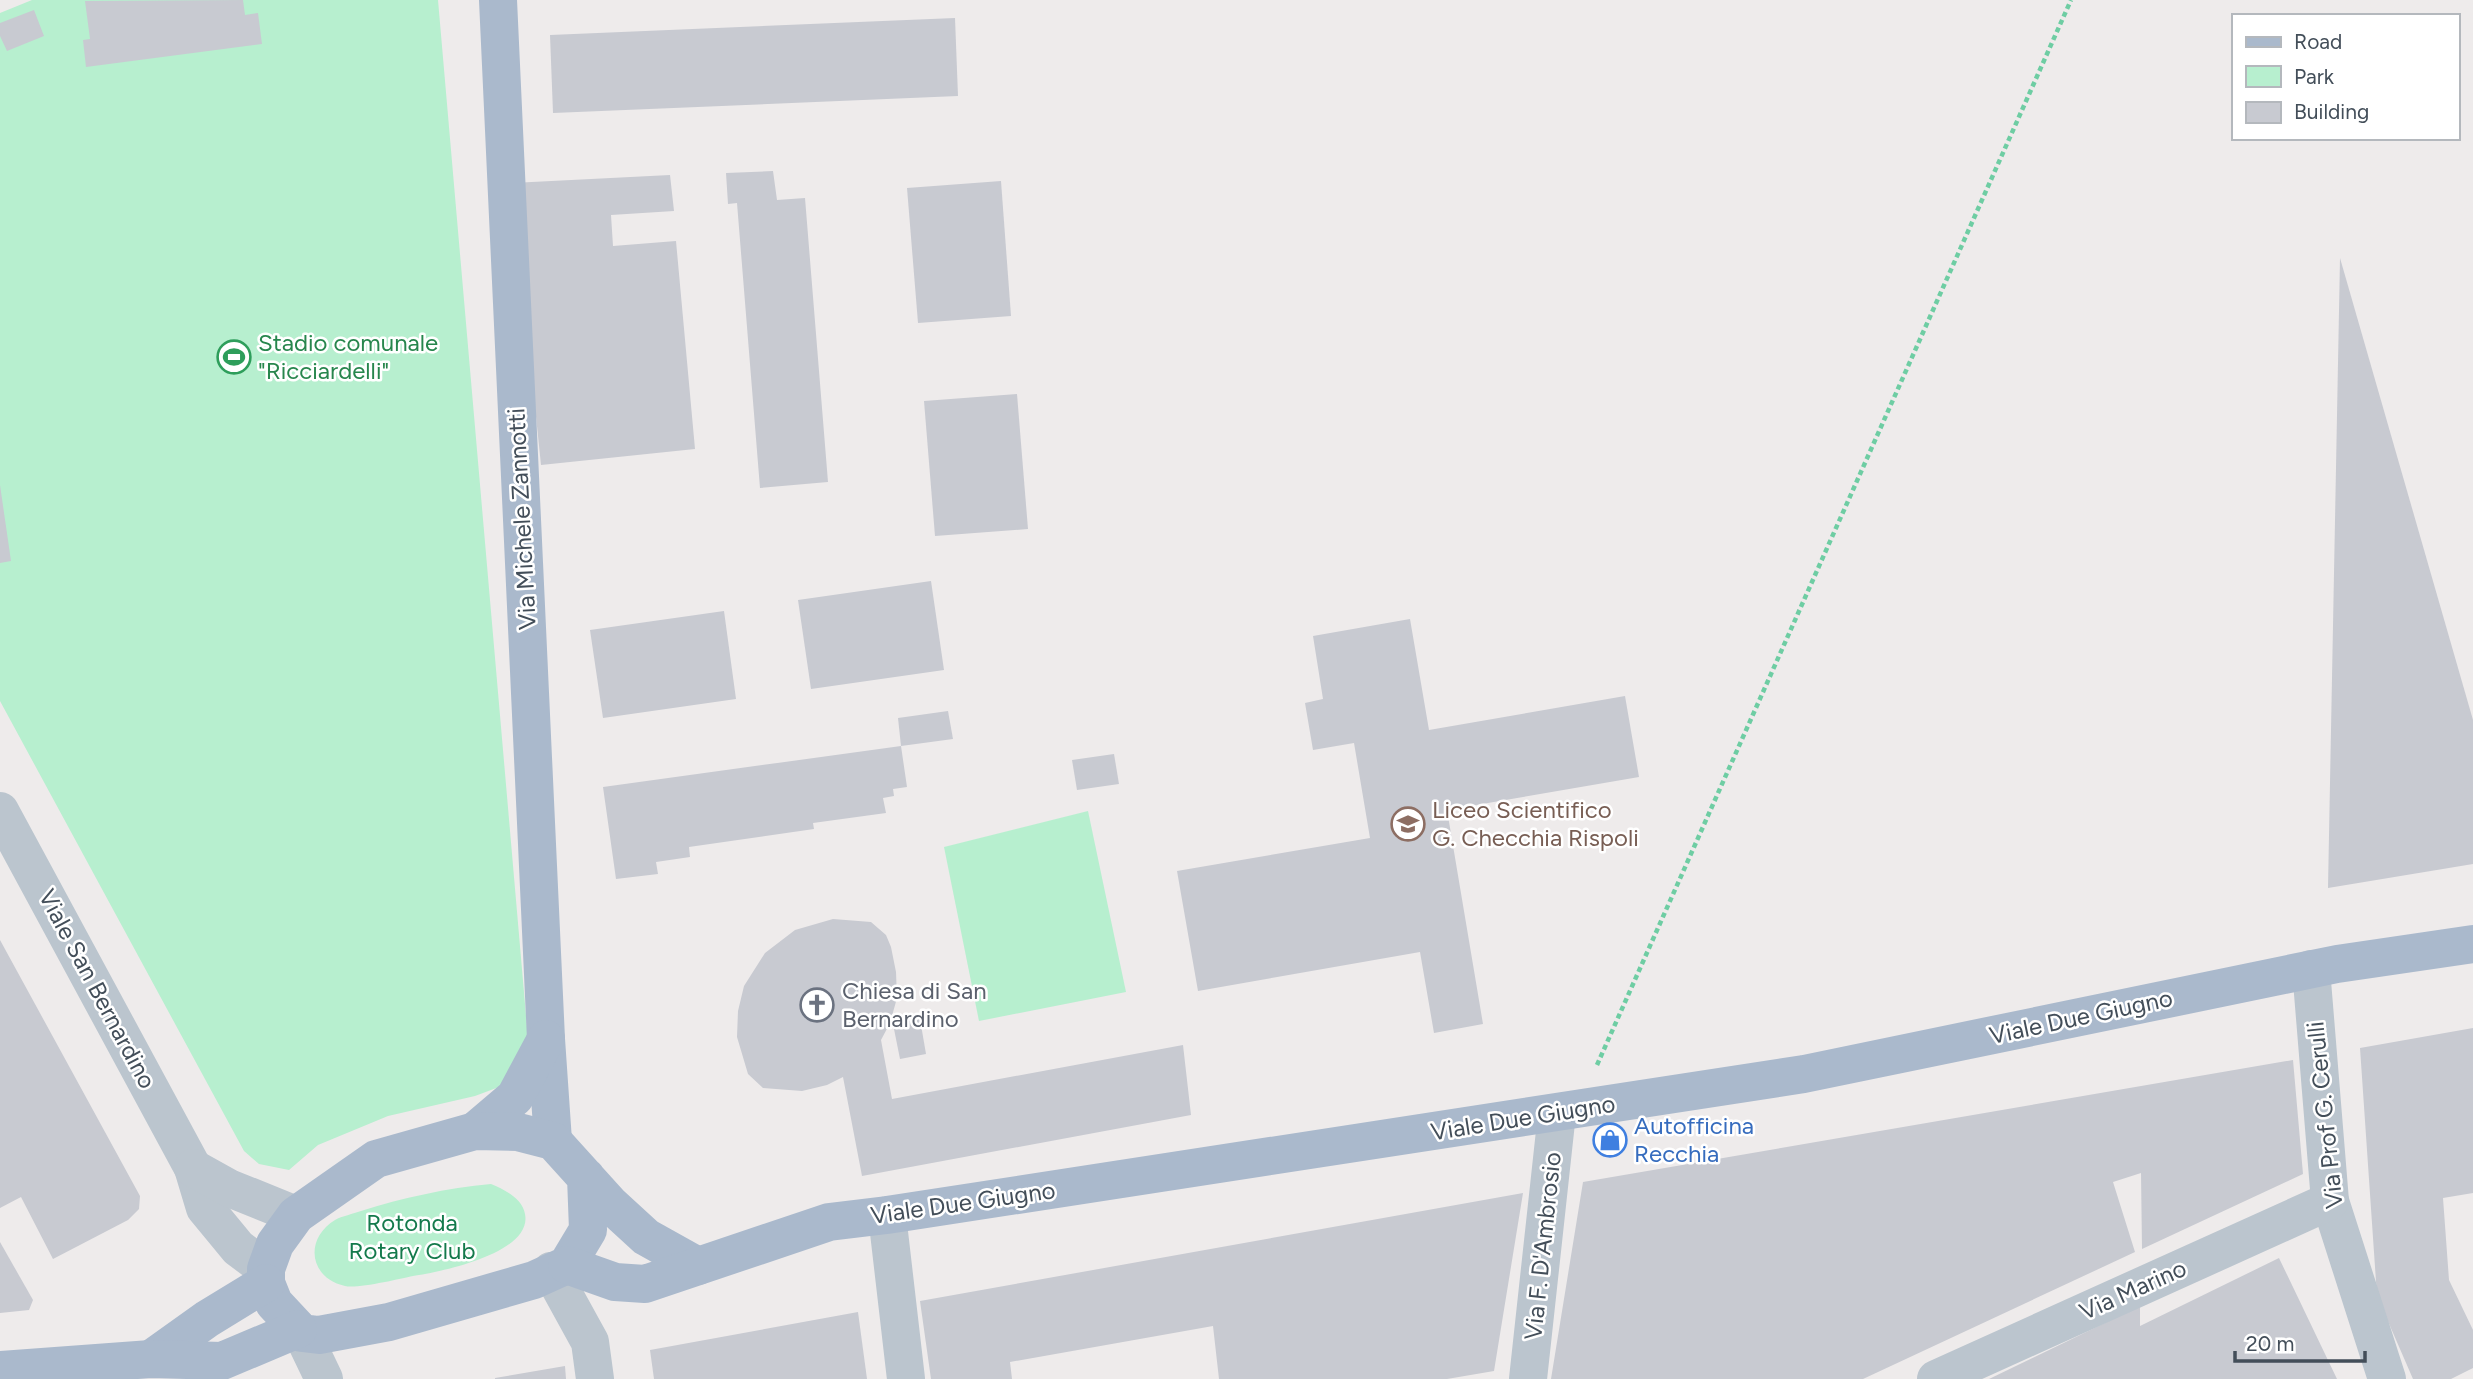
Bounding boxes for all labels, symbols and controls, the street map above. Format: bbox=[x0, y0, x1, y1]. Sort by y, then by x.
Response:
legend bbox=[2232, 14, 2459, 140]
text: Road bbox=[2294, 29, 2342, 54]
text: Park bbox=[2294, 64, 2335, 89]
text: Building bbox=[2294, 99, 2369, 124]
place label: Stadio comunale "Ricciardelli" bbox=[258, 328, 438, 385]
sports icon: Stadio comunale "Ricciardelli" bbox=[215, 338, 253, 376]
street label: Via Michele Zannotti bbox=[501, 407, 542, 631]
place label: Liceo Scientifico G. Checchia Rispoli bbox=[1432, 795, 1639, 852]
school or university icon: Liceo Scientifico G. Checchia Rispoli bbox=[1389, 805, 1427, 843]
street label: Viale San Bernardino bbox=[33, 884, 162, 1093]
place label: Chiesa di San Bernardino bbox=[842, 976, 987, 1033]
street label: Viale Due Giugno bbox=[1987, 983, 2175, 1050]
church icon: Chiesa di San Bernardino bbox=[798, 986, 836, 1024]
street label: Via Prof G. Cerulli bbox=[2300, 1020, 2349, 1210]
street label: Viale Due Giugno bbox=[1429, 1089, 1617, 1146]
place label: Autofficina Recchia bbox=[1634, 1111, 1754, 1168]
shop icon: Autofficina Recchia bbox=[1591, 1121, 1629, 1159]
street label: Via F. D'Ambrosio bbox=[1518, 1150, 1567, 1341]
street label: Viale Due Giugno bbox=[869, 1175, 1057, 1230]
park label: Rotonda Rotary Club bbox=[349, 1208, 475, 1265]
street label: Via Marino bbox=[2075, 1253, 2191, 1326]
scale bar bbox=[2235, 1320, 2364, 1364]
text: 20 m bbox=[2246, 1331, 2294, 1356]

